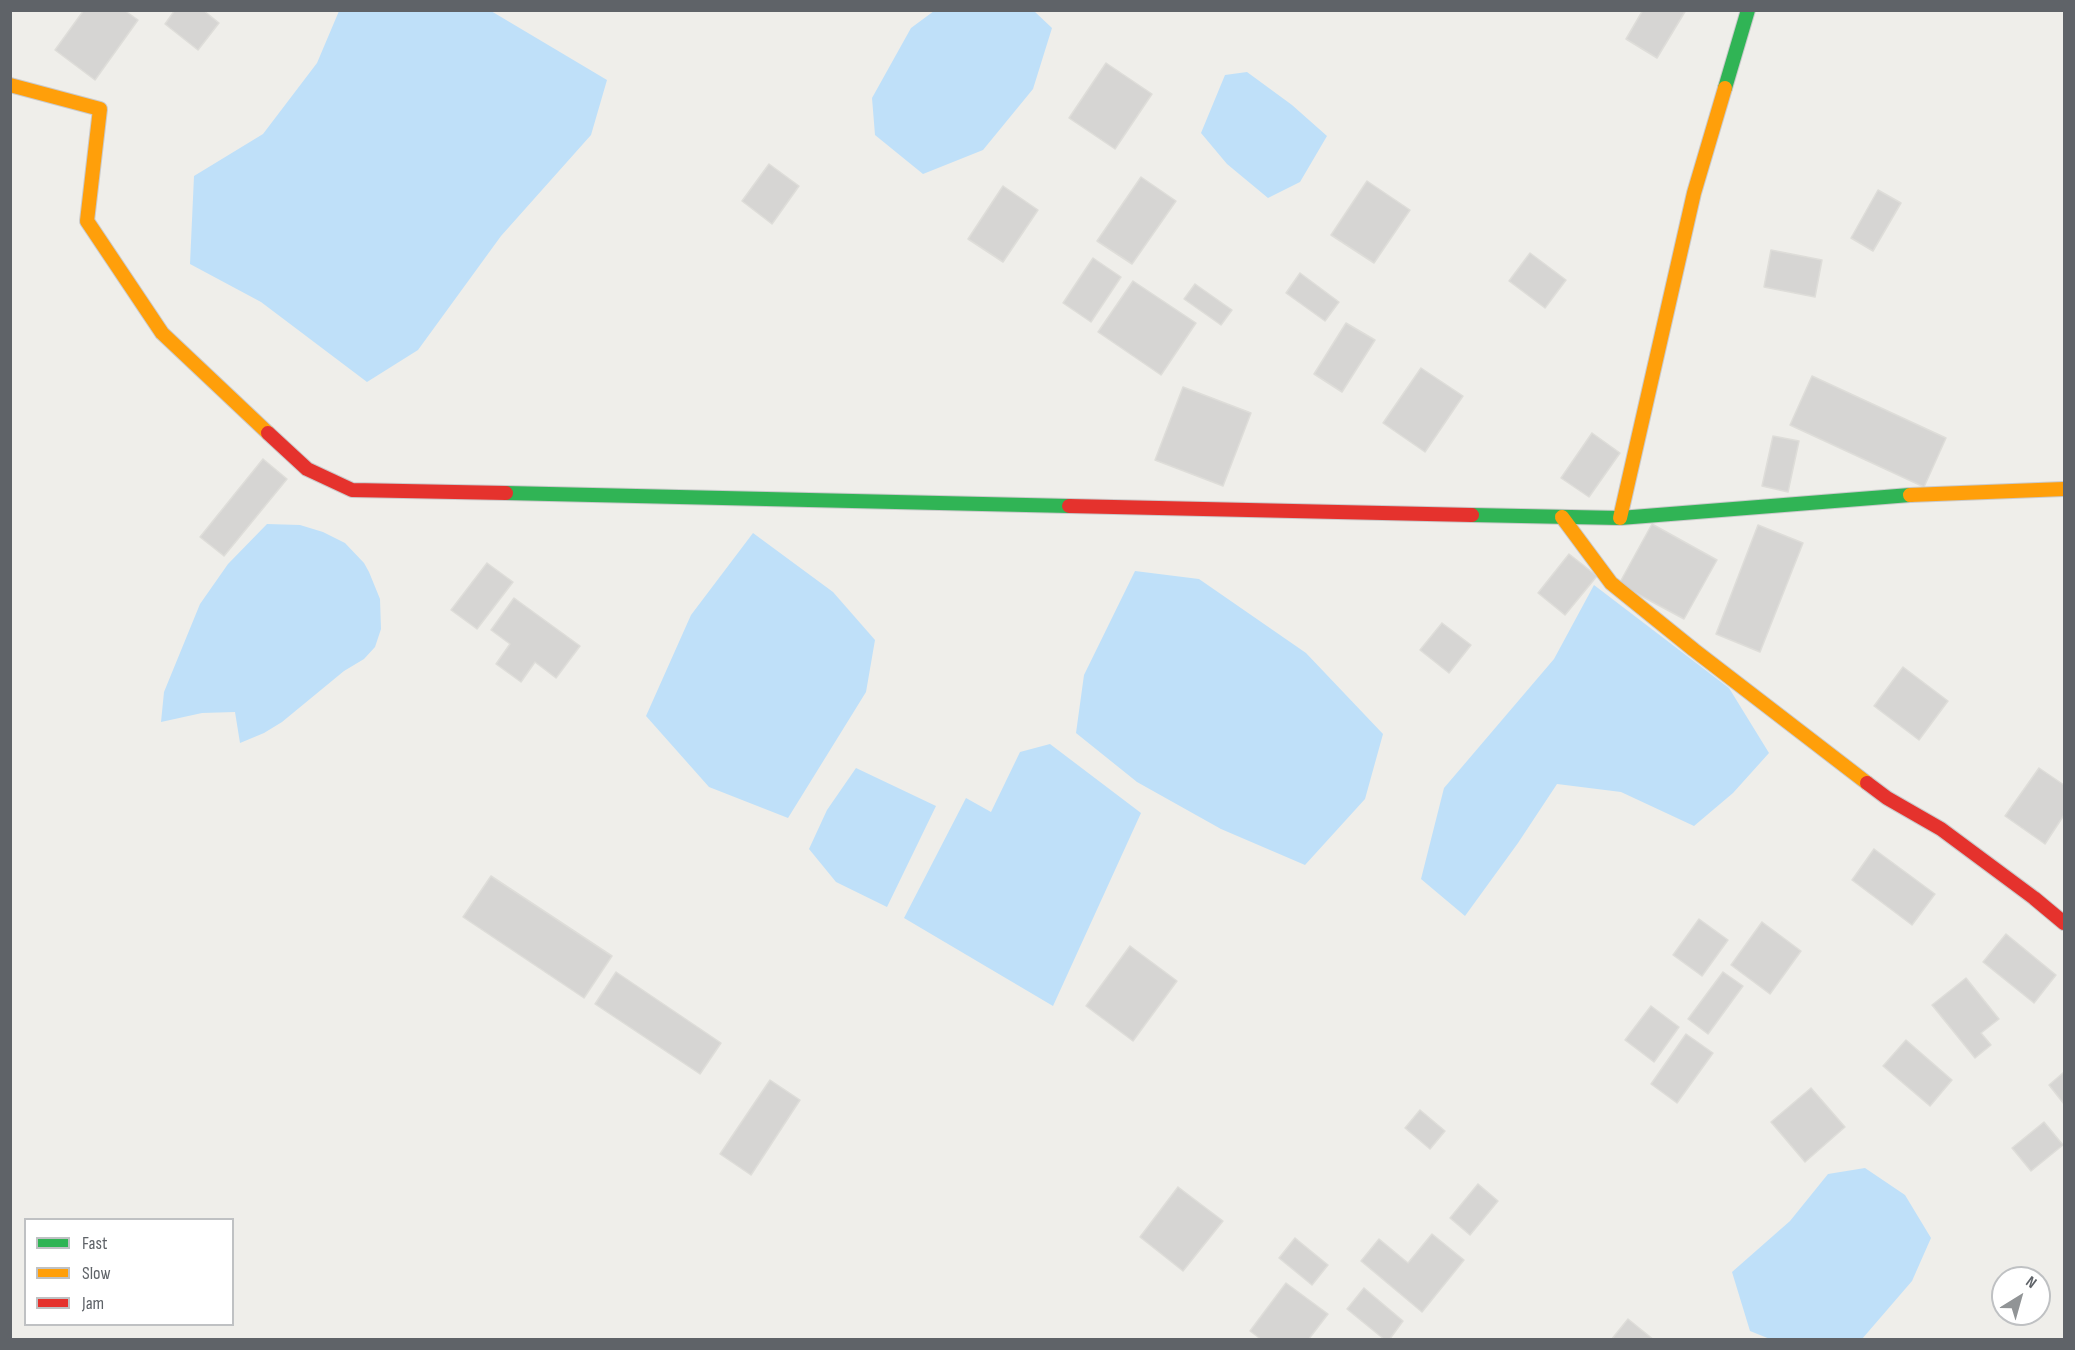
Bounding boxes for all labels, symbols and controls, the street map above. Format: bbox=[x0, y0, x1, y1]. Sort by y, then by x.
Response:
legend bbox=[24, 1218, 234, 1326]
text: Fast bbox=[82, 1233, 107, 1254]
text: Slow bbox=[82, 1263, 111, 1284]
north arrow bbox=[1991, 1266, 2051, 1326]
text: N bbox=[2022, 1273, 2040, 1293]
text: Jam bbox=[82, 1293, 104, 1314]

